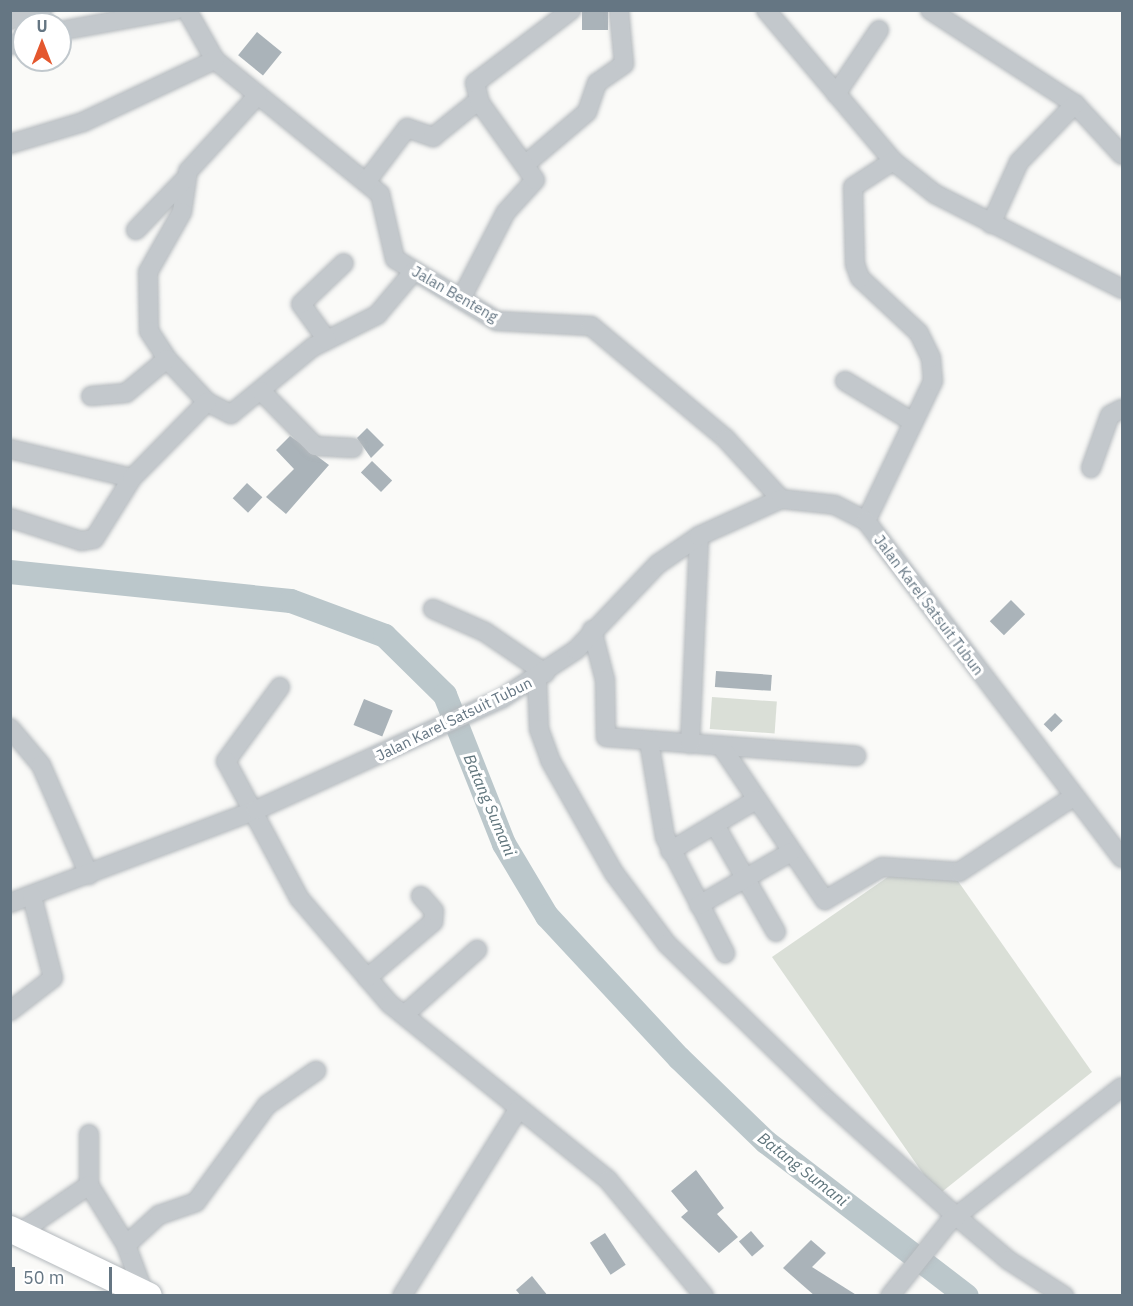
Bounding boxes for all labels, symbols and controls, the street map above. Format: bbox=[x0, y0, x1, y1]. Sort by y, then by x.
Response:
north arrow bbox=[12, 12, 72, 72]
text: U bbox=[36, 16, 48, 36]
street label: Jalan Benteng bbox=[409, 262, 501, 326]
street label: Jalan Karel Satsuit Tubun bbox=[870, 531, 988, 679]
street label: Jalan Karel Satsuit Tubun bbox=[373, 673, 535, 765]
water label: Batang Sumani bbox=[460, 751, 520, 859]
water label: Batang Sumani bbox=[754, 1128, 852, 1210]
scale bar bbox=[15, 1255, 116, 1293]
text: 50 m bbox=[23, 1266, 65, 1289]

